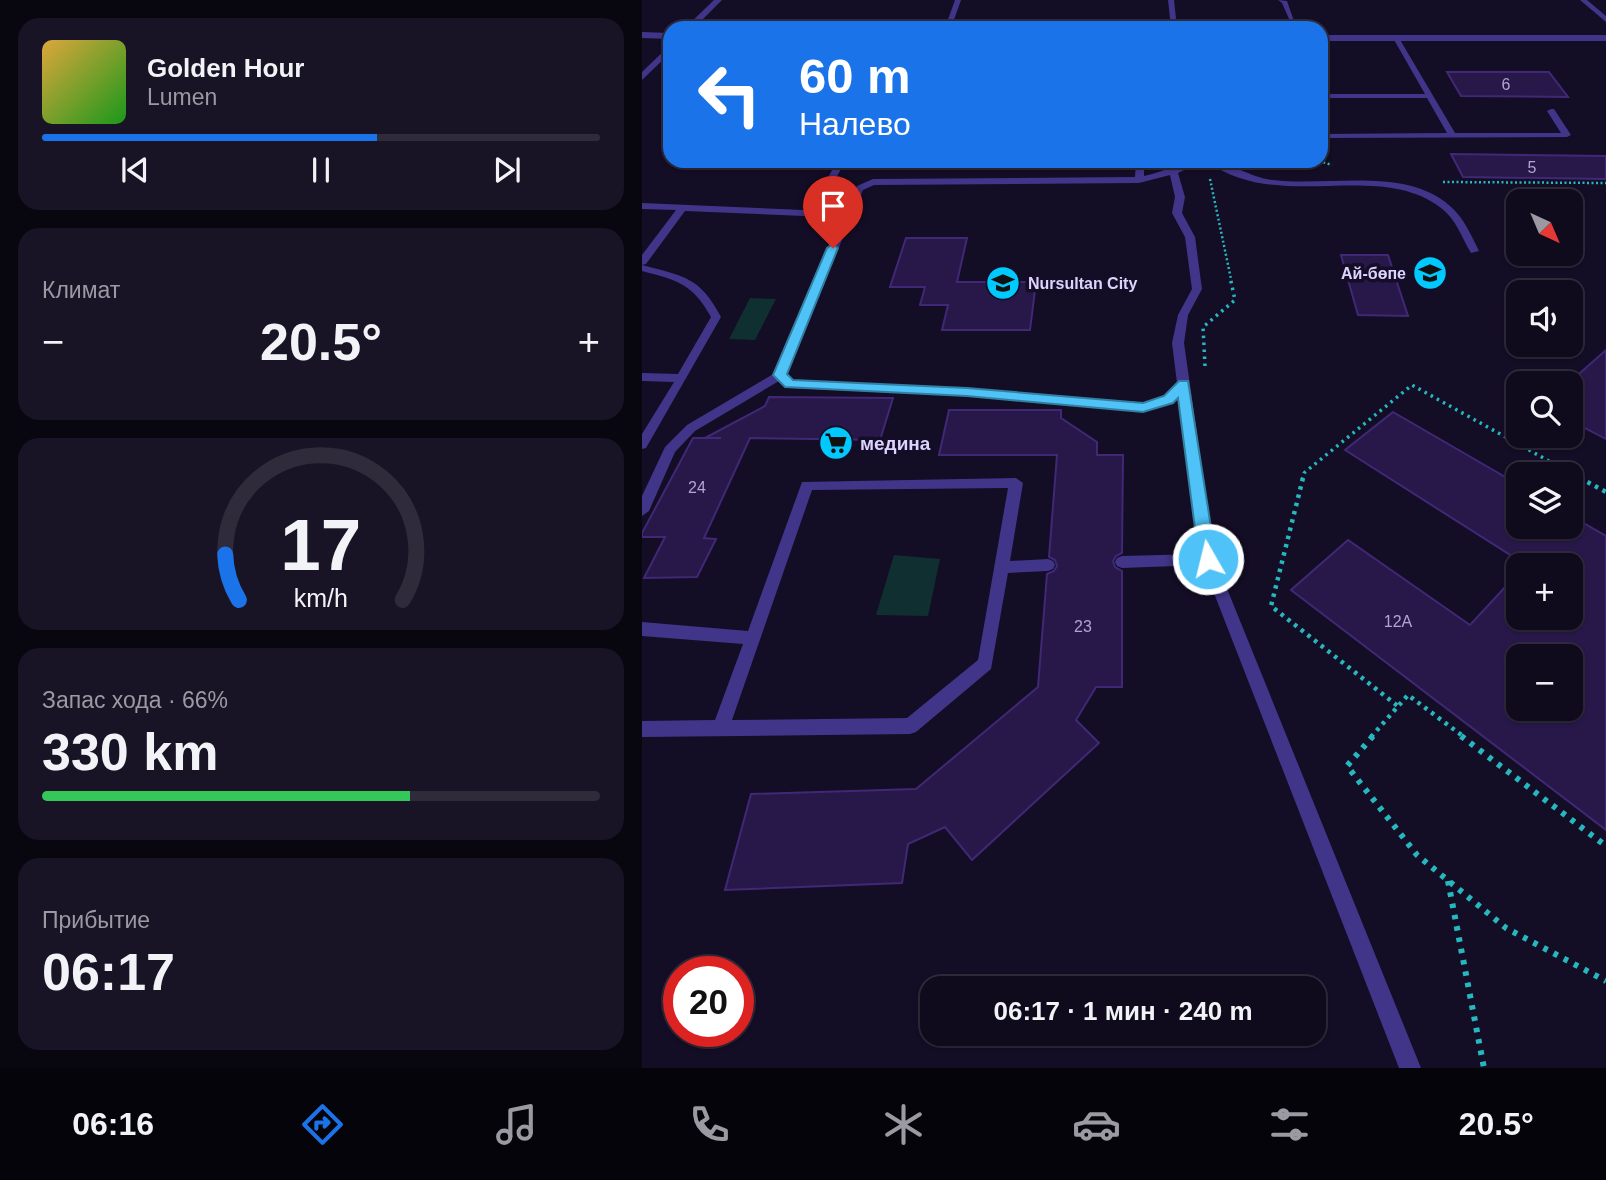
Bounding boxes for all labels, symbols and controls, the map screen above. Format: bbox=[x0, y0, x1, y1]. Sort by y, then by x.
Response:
icon: left bbox=[684, 49, 775, 140]
text: 60 m bbox=[799, 49, 911, 103]
text: Golden Hour bbox=[147, 53, 304, 83]
house number: 6 bbox=[1502, 76, 1511, 93]
text: Lumen bbox=[147, 84, 217, 110]
text: Налево bbox=[799, 106, 911, 142]
icon: previous bbox=[116, 151, 154, 189]
icon: pause bbox=[302, 151, 340, 189]
icon: next bbox=[488, 151, 526, 189]
house number: 5 bbox=[1528, 159, 1537, 176]
pin bbox=[803, 176, 863, 248]
icon: arrive bbox=[814, 187, 852, 225]
north arrow bbox=[1506, 189, 1584, 266]
map controls bbox=[1506, 189, 1583, 721]
school or university icon: Ай-бөпе bbox=[1411, 254, 1449, 292]
school or university icon: Nursultan City bbox=[984, 264, 1022, 302]
place label: Ай-бөпе bbox=[1341, 265, 1406, 282]
place label: Nursultan City bbox=[1028, 275, 1137, 292]
text: Климат bbox=[42, 277, 120, 303]
button: sound bbox=[1506, 280, 1583, 357]
text: 20.5° bbox=[260, 313, 382, 371]
text: − bbox=[42, 321, 64, 363]
text: + bbox=[578, 321, 600, 363]
button: search bbox=[1506, 371, 1583, 448]
supermarket icon: медина bbox=[817, 424, 855, 462]
place label: медина bbox=[860, 433, 931, 454]
button: layers bbox=[1506, 462, 1583, 539]
house number: 24 bbox=[688, 479, 706, 496]
text: 17 bbox=[281, 504, 361, 585]
position arrow bbox=[1171, 522, 1245, 596]
button: + bbox=[1506, 553, 1583, 630]
text: km/h bbox=[294, 584, 348, 612]
house number: 12А bbox=[1384, 613, 1413, 630]
house number: 23 bbox=[1074, 618, 1092, 635]
button: − bbox=[1506, 644, 1583, 721]
text: Запас хода · 66% bbox=[42, 687, 228, 713]
text: 330 km bbox=[42, 723, 218, 781]
text: Прибытие bbox=[42, 907, 150, 933]
text: 06:17 bbox=[42, 943, 175, 1001]
speed limit sign: 20 bbox=[663, 956, 754, 1047]
text: 06:17 · 1 мин · 240 m bbox=[993, 996, 1253, 1026]
icon: directions bbox=[298, 1100, 347, 1149]
icon: music bbox=[492, 1100, 541, 1149]
icon: phone bbox=[685, 1100, 734, 1149]
icon: climate bbox=[879, 1100, 928, 1149]
icon: car bbox=[1072, 1100, 1121, 1149]
icon: filters bbox=[1265, 1100, 1314, 1149]
text: 06:16 bbox=[72, 1106, 154, 1142]
text: 20.5° bbox=[1459, 1106, 1534, 1142]

